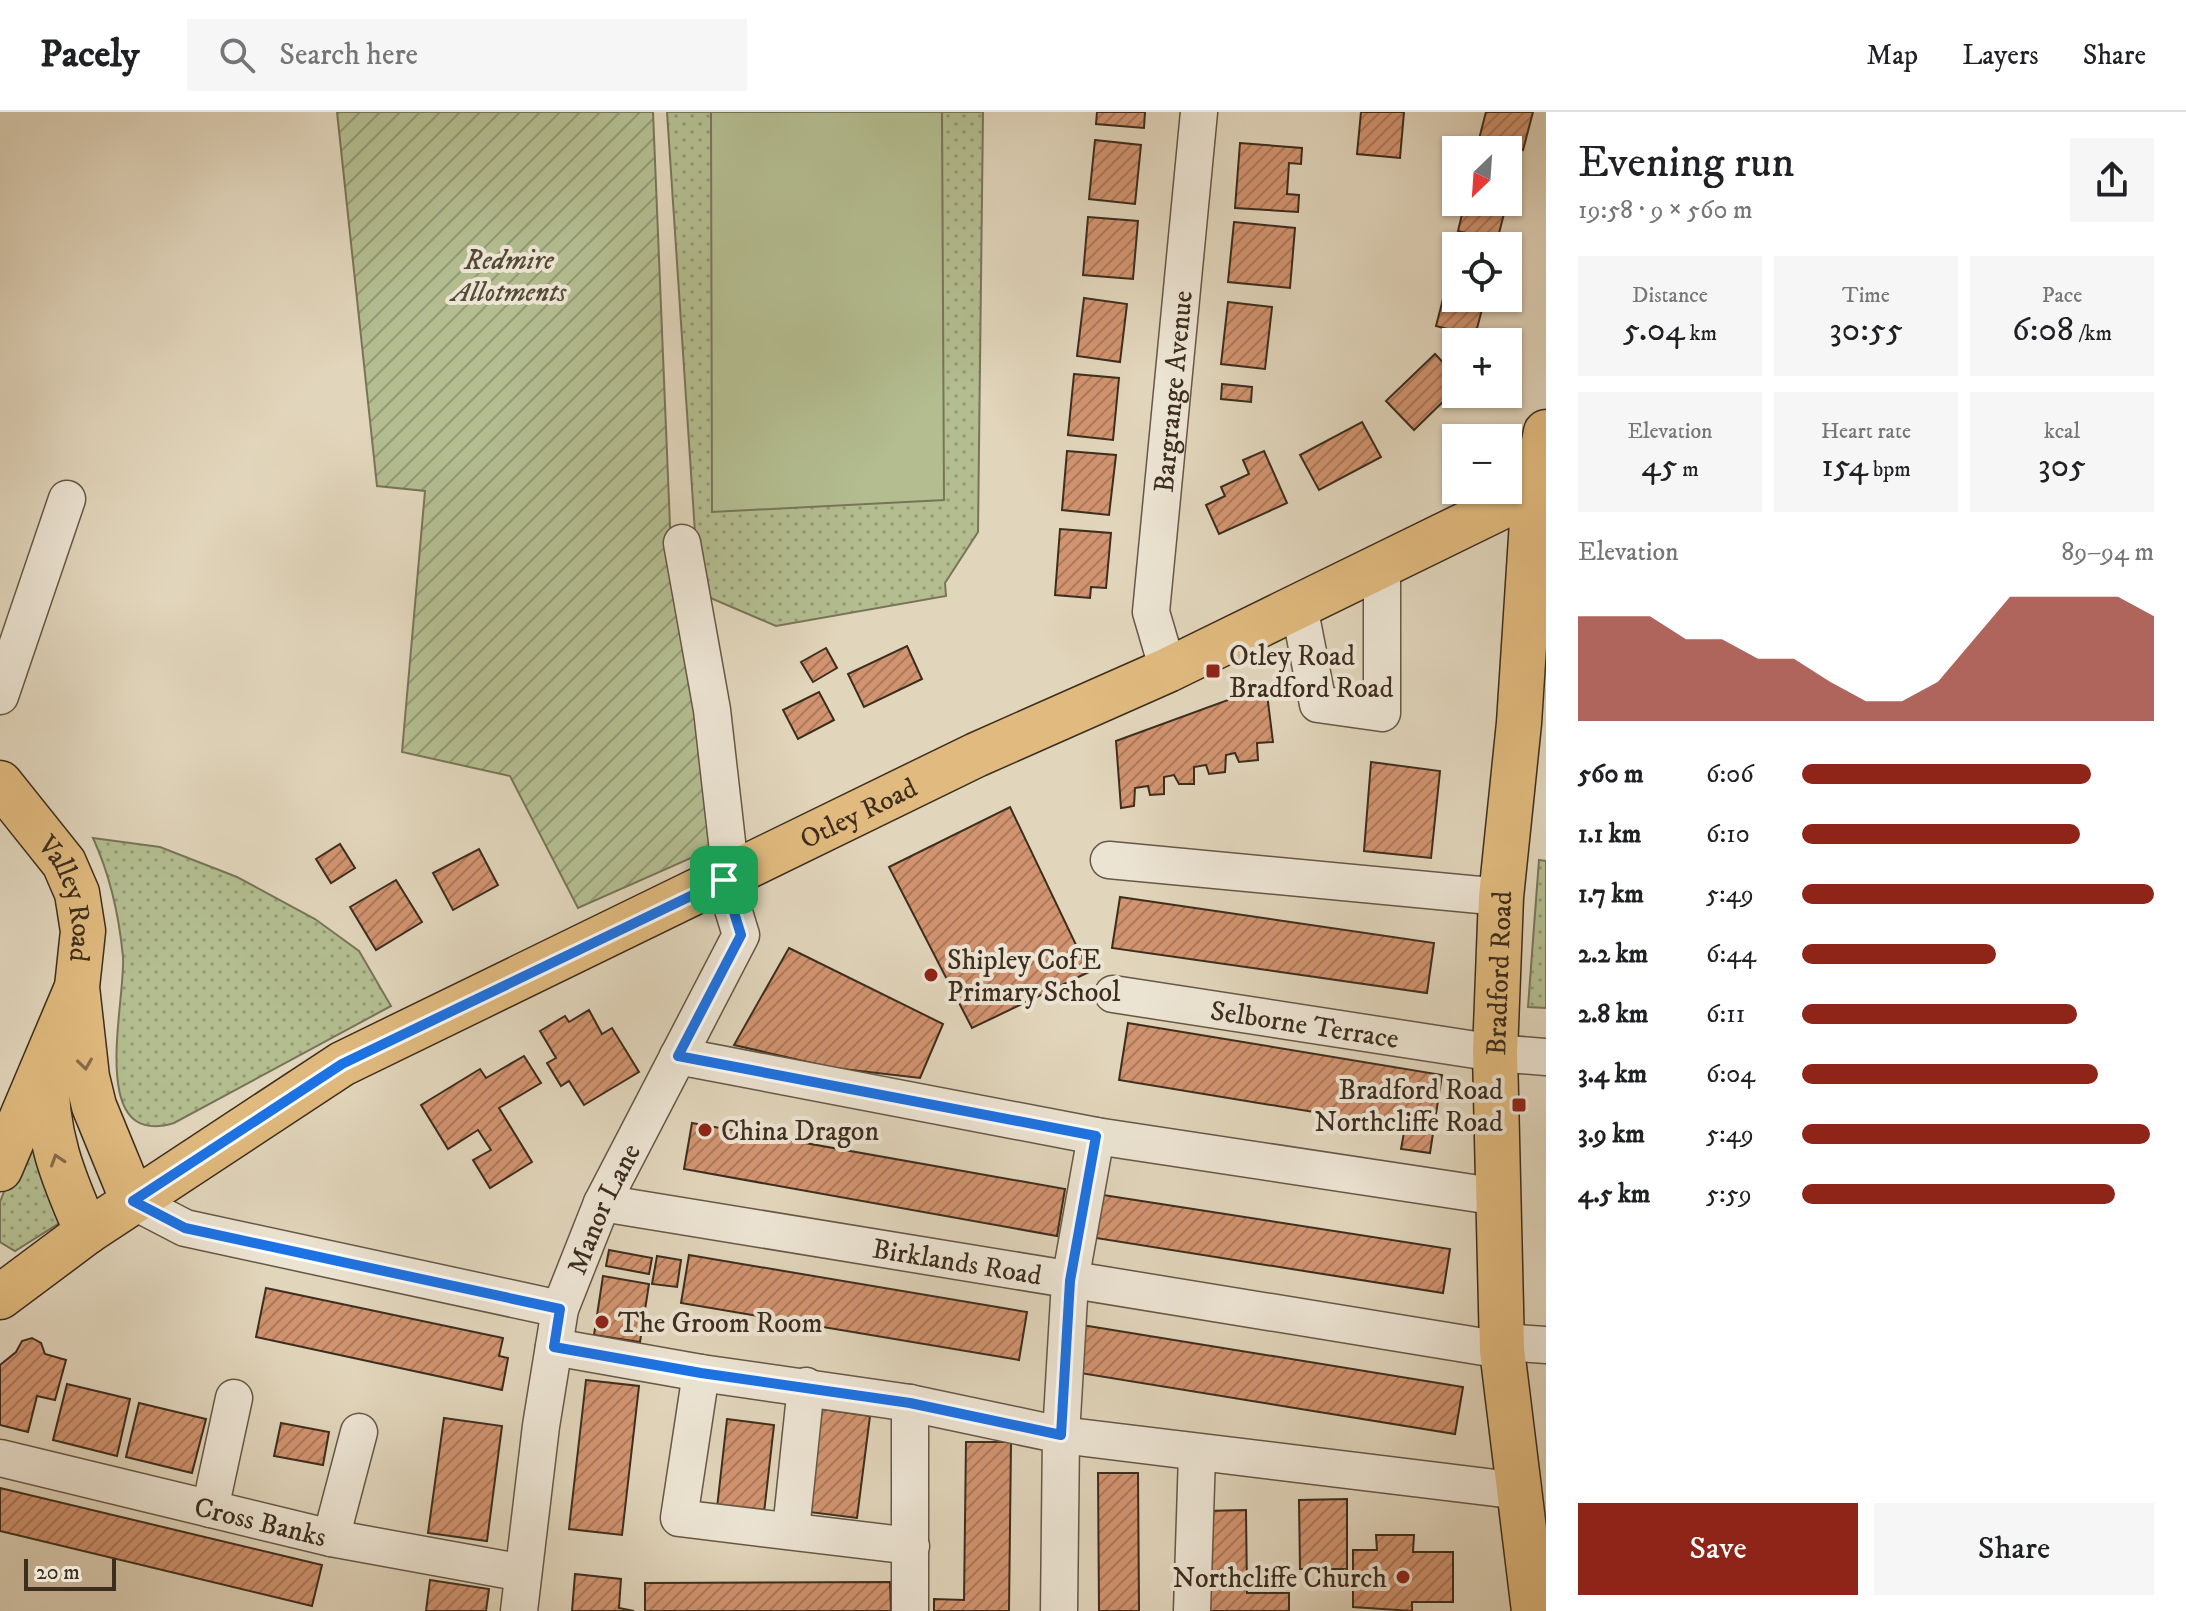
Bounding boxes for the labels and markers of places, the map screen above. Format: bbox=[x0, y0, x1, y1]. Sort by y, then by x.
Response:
place label: Otley Road Bradford Road bbox=[1229, 639, 1393, 706]
marker: Otley Road Bradford Road bbox=[1204, 662, 1222, 680]
pin bbox=[690, 846, 758, 914]
place label: Shipley CofE Primary School bbox=[947, 943, 1121, 1010]
marker: Shipley CofE Primary School bbox=[922, 966, 940, 984]
place label: Bradford Road Northcliffe Road bbox=[1314, 1073, 1503, 1140]
marker: Bradford Road Northcliffe Road bbox=[1510, 1096, 1528, 1114]
place label: China Dragon bbox=[721, 1114, 879, 1149]
marker: China Dragon bbox=[696, 1121, 714, 1139]
place label: The Groom Room bbox=[618, 1306, 822, 1341]
marker: The Groom Room bbox=[593, 1313, 611, 1331]
place label: Northcliffe Church bbox=[1172, 1561, 1387, 1596]
marker: Northcliffe Church bbox=[1394, 1568, 1412, 1586]

